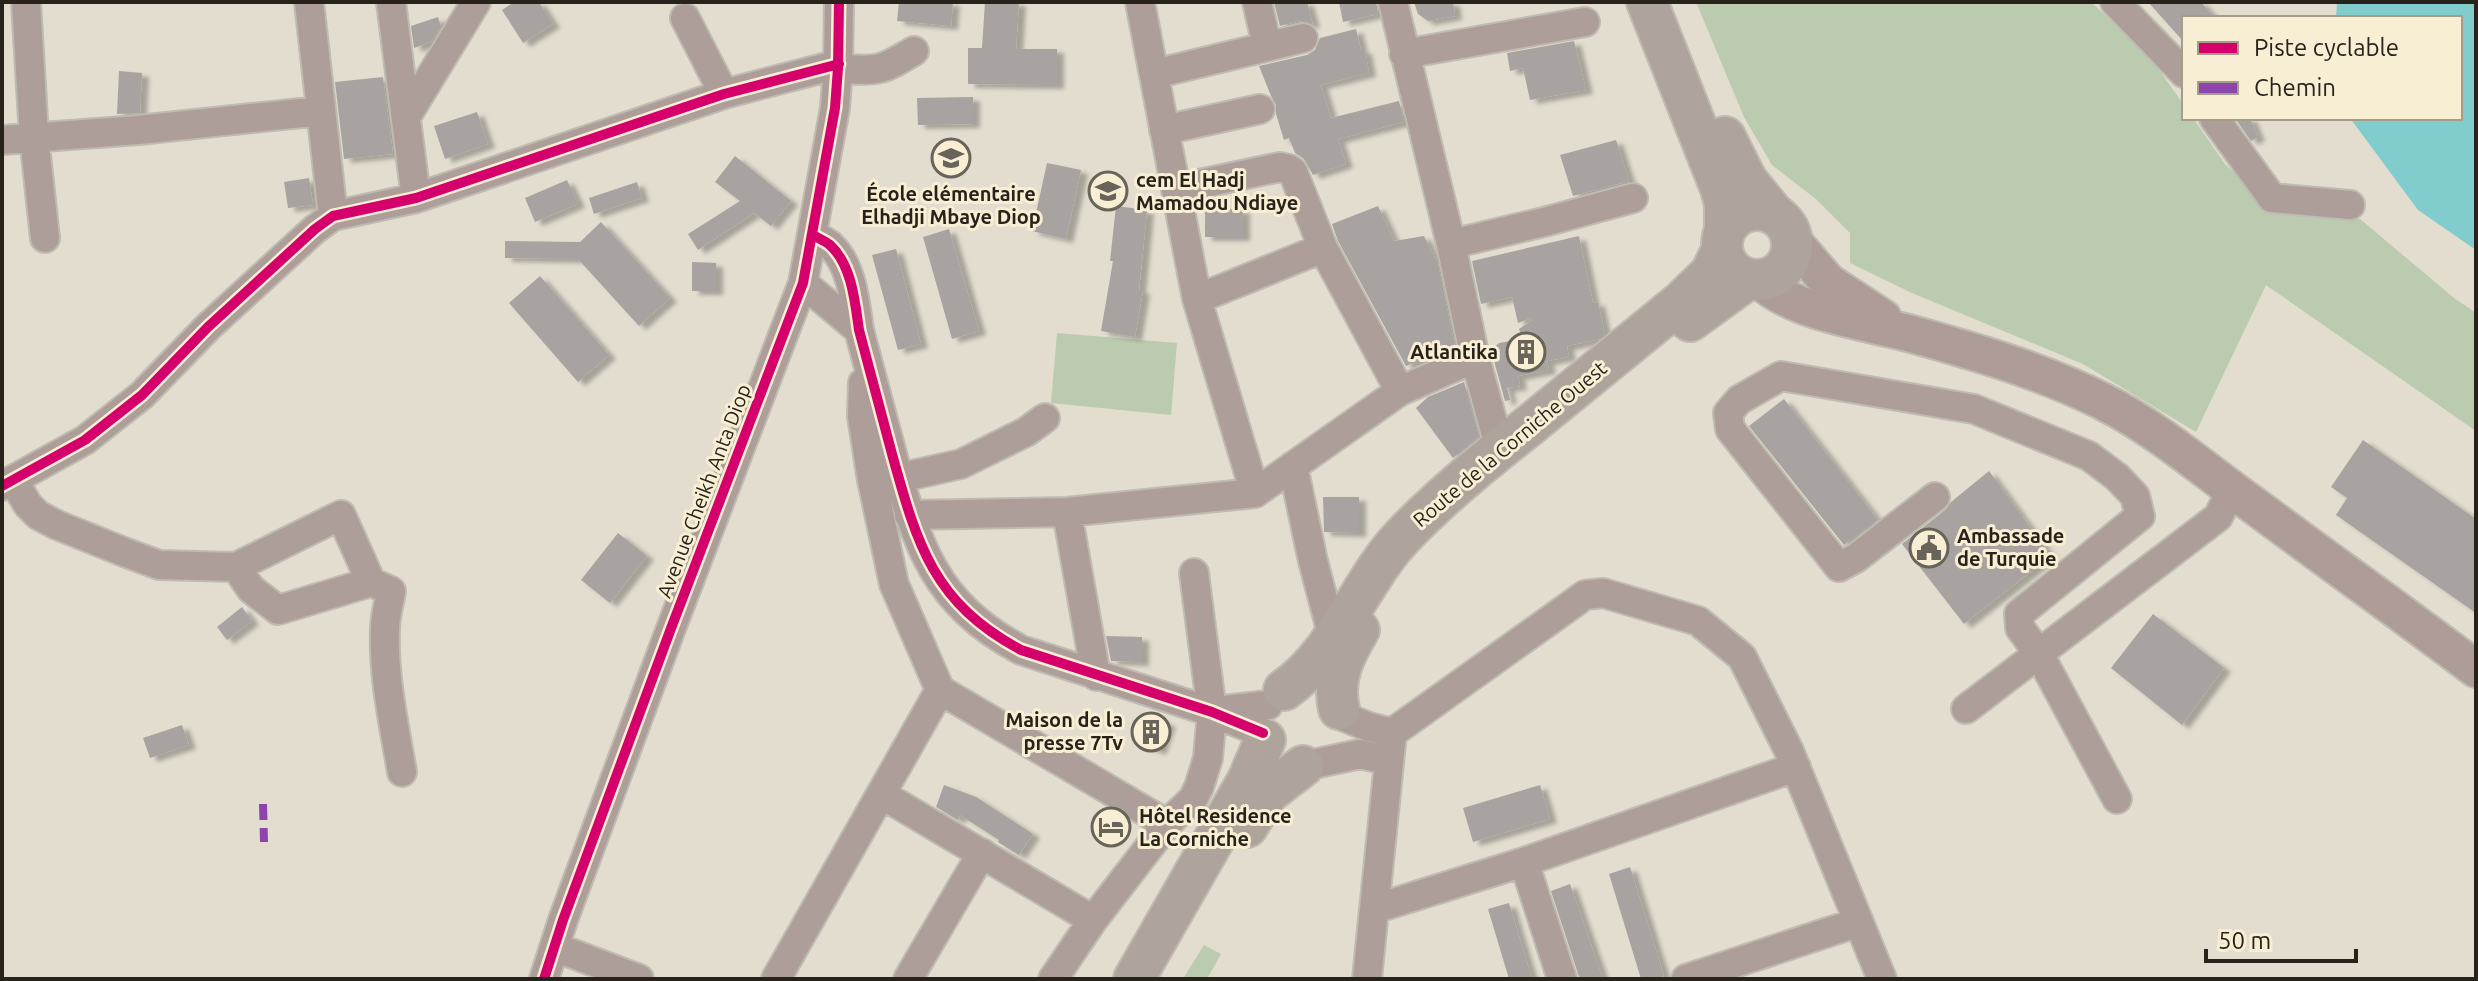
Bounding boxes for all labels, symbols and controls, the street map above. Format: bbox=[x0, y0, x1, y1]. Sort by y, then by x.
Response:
legend bbox=[2182, 16, 2462, 120]
text: Piste cyclable bbox=[2254, 34, 2399, 61]
text: Chemin bbox=[2254, 74, 2336, 101]
school or university icon: École elémentaire Elhadji Mbaye Diop bbox=[930, 137, 972, 179]
place label: cem El Hadj Mamadou Ndiaye bbox=[1136, 168, 1298, 214]
school or university icon: cem El Hadj Mamadou Ndiaye bbox=[1087, 170, 1129, 212]
place label: École elémentaire Elhadji Mbaye Diop bbox=[861, 181, 1041, 228]
building icon: Atlantika bbox=[1505, 331, 1547, 373]
place label: Atlantika bbox=[1410, 340, 1498, 363]
street label: Route de la Corniche Ouest bbox=[1408, 356, 1611, 531]
street label: Avenue Cheikh Anta Diop bbox=[652, 381, 755, 601]
place label: Ambassade de Turquie bbox=[1957, 524, 2064, 570]
public building icon: Ambassade de Turquie bbox=[1908, 527, 1950, 569]
place label: Maison de la presse 7Tv bbox=[1005, 708, 1123, 754]
building icon: Maison de la presse 7Tv bbox=[1130, 711, 1172, 753]
place label: Hôtel Residence La Corniche bbox=[1139, 804, 1292, 850]
hotel icon: Hôtel Residence La Corniche bbox=[1090, 806, 1132, 848]
scale bar bbox=[2206, 913, 2356, 963]
text: 50 m bbox=[2218, 927, 2271, 954]

